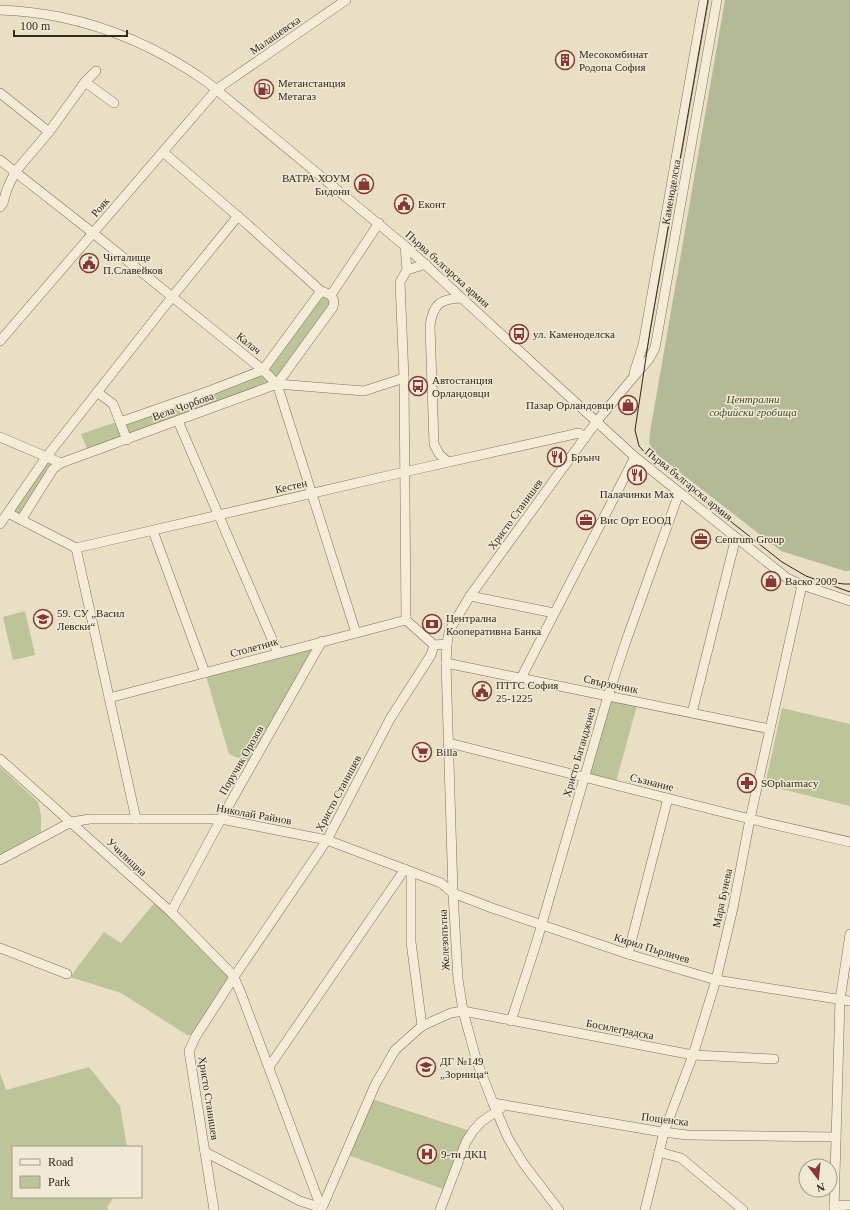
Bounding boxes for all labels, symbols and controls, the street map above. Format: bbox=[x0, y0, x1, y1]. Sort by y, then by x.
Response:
scale bar bbox=[14, 12, 127, 38]
street label: Малашевска bbox=[248, 13, 303, 57]
text: 100 m bbox=[20, 19, 51, 33]
place label: Месокомбинат Родопа София bbox=[579, 48, 648, 73]
building icon: Месокомбинат Родопа София bbox=[554, 49, 576, 71]
place label: Метанстанция Метагаз bbox=[278, 77, 346, 102]
fuel station icon: Метанстанция Метагаз bbox=[253, 78, 275, 100]
street label: Каменоделска bbox=[659, 158, 683, 225]
place label: ВАТРА ХОУМ Бидони bbox=[282, 172, 350, 197]
shop icon: ВАТРА ХОУМ Бидони bbox=[353, 173, 375, 195]
public building icon: Еконт bbox=[393, 193, 415, 215]
street label: Рояк bbox=[88, 194, 112, 219]
place label: Еконт bbox=[418, 198, 446, 210]
street label: Първа българска армия bbox=[403, 228, 493, 310]
place label: Читалище П.Славейков bbox=[103, 251, 163, 276]
public building icon: Читалище П.Славейков bbox=[78, 252, 100, 274]
bus stop icon: ул. Каменоделска bbox=[508, 323, 530, 345]
place label: ул. Каменоделска bbox=[533, 328, 615, 340]
street label: Калач bbox=[234, 330, 264, 357]
place label: Автостанция Орландовци bbox=[432, 374, 493, 399]
bus stop icon: Автостанция Орландовци bbox=[407, 375, 429, 397]
street label: Вела Чорбова bbox=[151, 389, 215, 423]
park label: Централни софийски гробища bbox=[709, 393, 797, 418]
shop icon: Пазар Орландовци bbox=[617, 394, 639, 416]
place label: Пазар Орландовци bbox=[526, 399, 614, 411]
street label: Първа българска армия bbox=[643, 445, 735, 523]
restaurant icon: Брънч bbox=[546, 446, 568, 468]
place label: Брънч bbox=[571, 451, 600, 463]
restaurant icon: Палачинки Max bbox=[626, 464, 648, 486]
street label: Кестен bbox=[274, 476, 308, 496]
street label: Христо Станишев bbox=[485, 476, 545, 552]
place label: Палачинки Max bbox=[600, 488, 675, 500]
office icon: Вис Орт ЕООД bbox=[575, 509, 597, 531]
place label: Вис Орт ЕООД bbox=[600, 514, 672, 526]
office icon: Centrum Group bbox=[690, 528, 712, 550]
place label: Centrum Group bbox=[715, 533, 785, 545]
shop icon: Васко 2009 bbox=[760, 570, 782, 592]
place label: Васко 2009 bbox=[785, 575, 838, 587]
place label: 59. СУ „Васил Левски“ bbox=[57, 607, 125, 632]
school or university icon: 59. СУ „Васил Левски“ bbox=[32, 608, 54, 630]
place label: Централна Кооперативна Банка bbox=[446, 612, 541, 637]
bank icon: Централна Кооперативна Банка bbox=[421, 613, 443, 635]
street label: Столетник bbox=[229, 635, 280, 659]
street label: Свързочник bbox=[582, 672, 640, 696]
place label: ПТТС София 25-1225 bbox=[496, 679, 558, 704]
public building icon: ПТТС София 25-1225 bbox=[471, 680, 493, 702]
street label: Христо Батанджиев bbox=[560, 706, 598, 798]
street label: Поручик Орозов bbox=[216, 723, 266, 797]
supermarket icon: Billa bbox=[411, 741, 433, 763]
place label: Billa bbox=[436, 746, 458, 758]
street label: Христо Станишев bbox=[313, 753, 363, 833]
street label: Съзнание bbox=[629, 771, 675, 793]
pharmacy icon: SOpharmacy bbox=[736, 772, 758, 794]
place label: SOpharmacy bbox=[761, 777, 819, 789]
street label: Николай Райнов bbox=[215, 801, 293, 827]
street label: Училищна bbox=[105, 836, 149, 878]
street label: Мара Бунева bbox=[710, 867, 734, 929]
street label: Железопътна bbox=[436, 909, 452, 971]
street label: Кирил Пърличев bbox=[613, 931, 691, 965]
street label: Босилеградска bbox=[585, 1017, 655, 1041]
street label: Христо Станишев bbox=[196, 1055, 222, 1141]
place label: ДГ №149 „Зорница“ bbox=[440, 1055, 489, 1080]
school or university icon: ДГ №149 „Зорница“ bbox=[415, 1056, 437, 1078]
street label: Пощенска bbox=[641, 1110, 689, 1128]
hospital icon: 9-ти ДКЦ bbox=[416, 1143, 438, 1165]
legend bbox=[12, 1146, 142, 1198]
place label: 9-ти ДКЦ bbox=[441, 1148, 486, 1160]
text: Road bbox=[48, 1155, 73, 1169]
north arrow bbox=[798, 1158, 838, 1198]
text: Park bbox=[48, 1175, 70, 1189]
text: N bbox=[815, 1181, 826, 1194]

